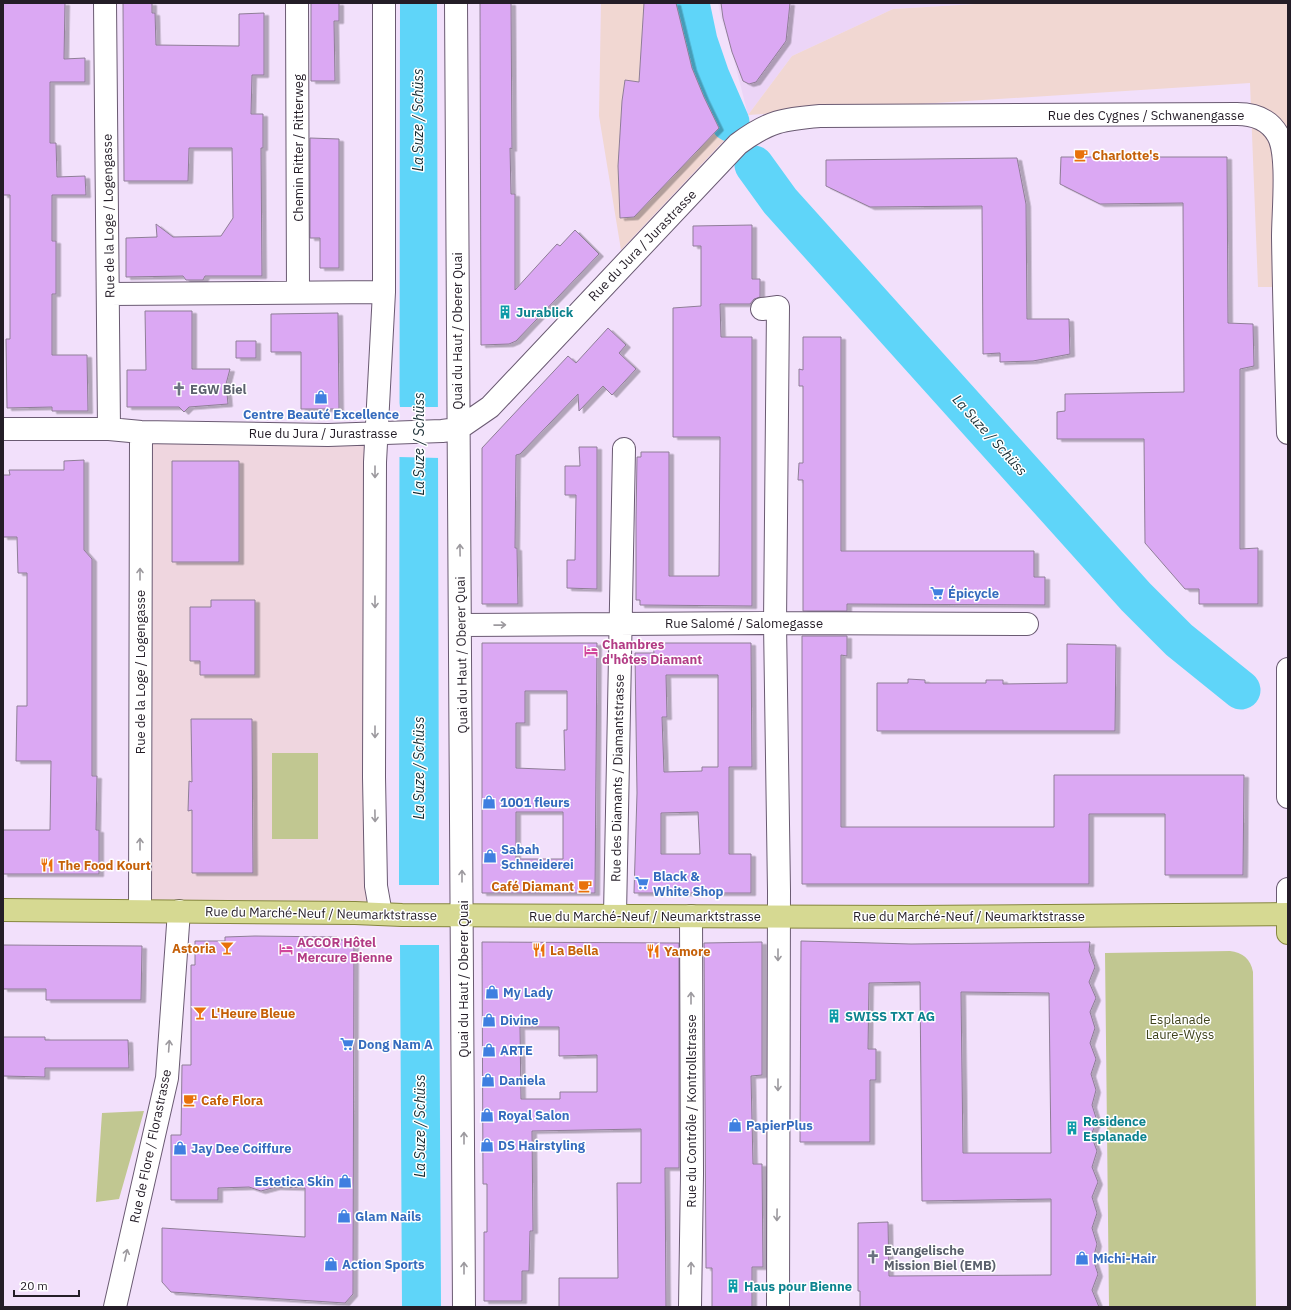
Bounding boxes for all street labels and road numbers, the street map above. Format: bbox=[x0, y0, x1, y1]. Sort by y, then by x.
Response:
street label: Chemin Ritter / Ritterweg bbox=[290, 74, 307, 222]
street label: Rue des Cygnes / Schwanengasse bbox=[1048, 107, 1244, 124]
street label: Rue de la Loge / Logengasse bbox=[99, 134, 118, 298]
street label: Rue du Jura / Jurastrasse bbox=[585, 186, 700, 305]
street label: Quai du Haut / Oberer Quai bbox=[449, 252, 466, 410]
street label: Rue du Jura / Jurastrasse bbox=[249, 425, 397, 442]
street label: Quai du Haut / Oberer Quai bbox=[452, 576, 471, 734]
street label: Rue de la Loge / Logengasse bbox=[132, 590, 149, 754]
street label: Rue Salomé / Salomegasse bbox=[665, 615, 823, 632]
street label: Rue des Diamants / Diamantstrasse bbox=[607, 674, 628, 882]
street label: Quai du Haut / Oberer Quai bbox=[455, 900, 472, 1058]
street label: Rue du Marché-Neuf / Neumarktstrasse bbox=[205, 903, 437, 924]
street label: Rue du Marché-Neuf / Neumarktstrasse bbox=[529, 908, 761, 925]
street label: Rue du Marché-Neuf / Neumarktstrasse bbox=[853, 908, 1085, 925]
street label: Rue du Contrôle / Kontrollstrasse bbox=[683, 1014, 700, 1208]
street label: Rue de Flore / Florastrasse bbox=[126, 1068, 175, 1224]

